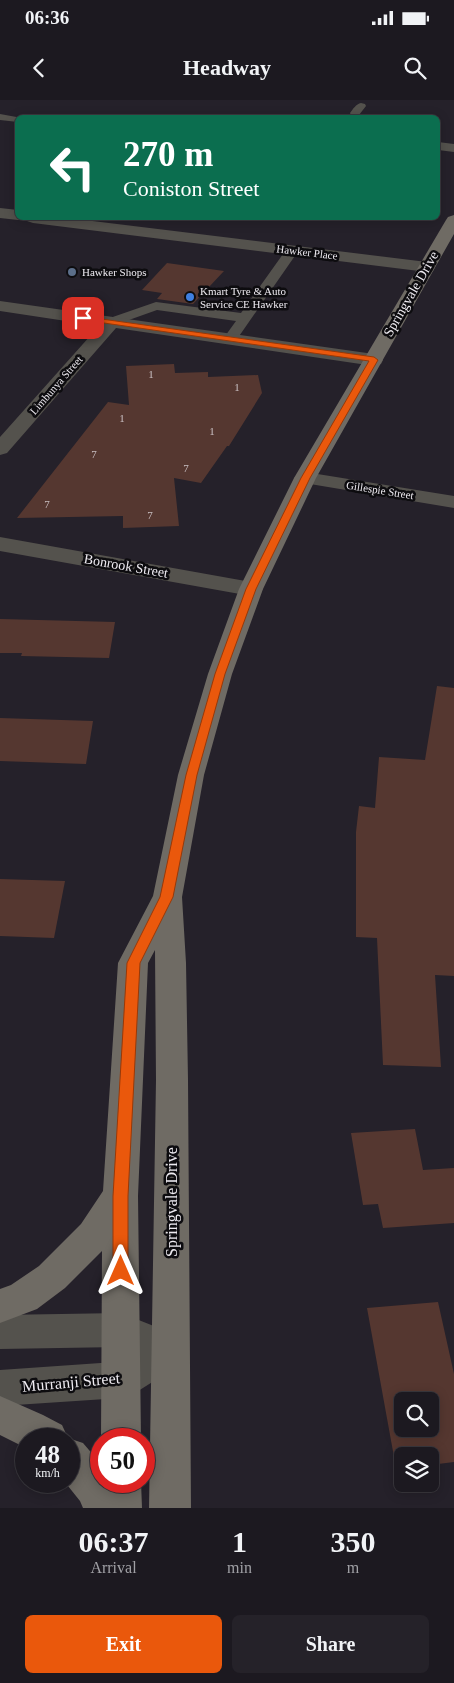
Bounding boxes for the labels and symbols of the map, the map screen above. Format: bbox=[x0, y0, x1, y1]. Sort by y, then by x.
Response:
street label: Hawker Place bbox=[276, 242, 338, 262]
street label: Springvale Drive bbox=[380, 249, 442, 339]
marker: Hawker Shops bbox=[66, 266, 78, 278]
place label: Hawker Shops bbox=[82, 266, 146, 278]
place label: Kmart Tyre & Auto Service CE Hawker bbox=[200, 285, 288, 310]
marker: Kmart Tyre & Auto Service CE Hawker bbox=[184, 291, 196, 303]
pin bbox=[62, 297, 104, 339]
street label: Limbunya Street bbox=[27, 353, 85, 417]
house number: 1 bbox=[148, 368, 154, 380]
house number: 1 bbox=[234, 381, 240, 393]
house number: 1 bbox=[119, 412, 125, 424]
house number: 1 bbox=[209, 425, 215, 437]
house number: 7 bbox=[91, 448, 97, 460]
house number: 7 bbox=[183, 462, 189, 474]
street label: Gillespie Street bbox=[345, 479, 415, 501]
house number: 7 bbox=[44, 498, 50, 510]
house number: 7 bbox=[147, 509, 153, 521]
street label: Bonrook Street bbox=[83, 551, 169, 581]
street label: Springvale Drive bbox=[163, 1147, 181, 1257]
position arrow bbox=[94, 1244, 146, 1296]
street label: Murranji Street bbox=[21, 1369, 121, 1396]
speed limit sign: 50 bbox=[90, 1428, 155, 1493]

